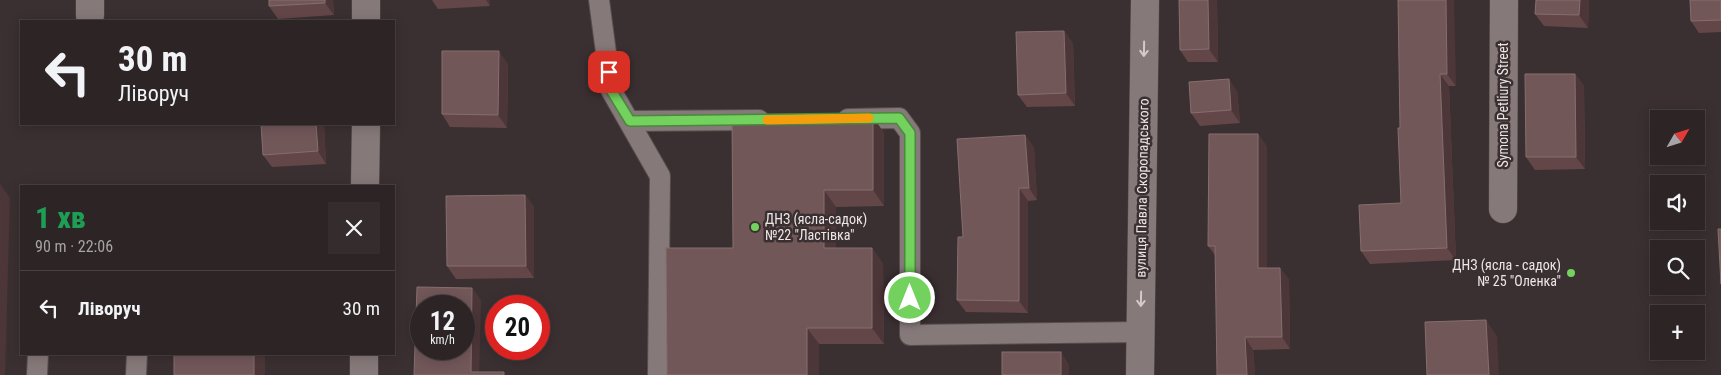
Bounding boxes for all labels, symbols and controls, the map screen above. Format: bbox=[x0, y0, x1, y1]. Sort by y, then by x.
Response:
text: 30 m bbox=[118, 39, 187, 80]
icon: left bbox=[35, 40, 100, 105]
one-way arrow bbox=[1139, 40, 1149, 56]
street label: Symona Petliury Street bbox=[1495, 42, 1511, 168]
pin bbox=[588, 51, 630, 93]
icon: arrive bbox=[595, 58, 623, 86]
text: Ліворуч bbox=[118, 81, 189, 106]
street label: вулиця Павла Скоропадського bbox=[1132, 98, 1152, 278]
north arrow bbox=[1650, 110, 1705, 165]
map controls bbox=[1650, 110, 1705, 360]
button: sound bbox=[1650, 175, 1705, 230]
text: 1 хв bbox=[35, 200, 86, 235]
button: close bbox=[328, 202, 380, 254]
place label: ДНЗ (ясла-садок) №22 "Ластівка" bbox=[765, 211, 867, 243]
marker: ДНЗ (ясла-садок) №22 "Ластівка" bbox=[749, 221, 761, 233]
text: 90 m · 22:06 bbox=[35, 237, 113, 256]
button: search bbox=[1650, 240, 1705, 295]
place label: ДНЗ (ясла - садок) № 25 "Оленка" bbox=[1452, 257, 1561, 289]
marker: ДНЗ (ясла - садок) № 25 "Оленка" bbox=[1565, 267, 1577, 279]
position arrow bbox=[883, 271, 935, 323]
one-way arrow bbox=[1136, 290, 1146, 306]
icon: left bbox=[35, 294, 63, 322]
speed limit sign: 20 bbox=[485, 295, 550, 360]
text: Ліворуч bbox=[78, 297, 140, 320]
text: 30 m bbox=[343, 297, 380, 320]
button: + bbox=[1650, 305, 1705, 360]
text: 12 bbox=[430, 307, 455, 336]
text: km/h bbox=[430, 333, 455, 347]

